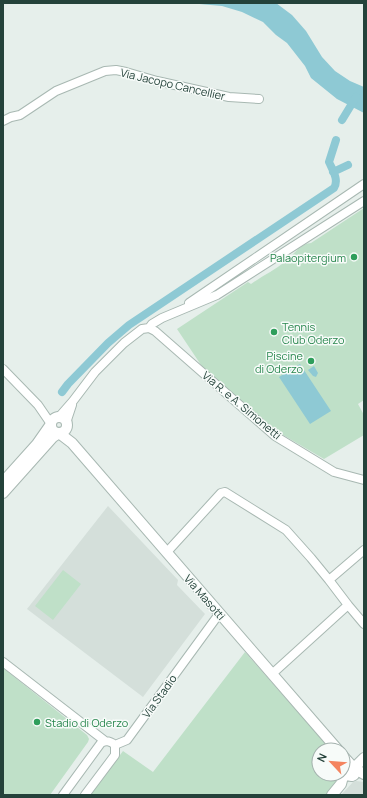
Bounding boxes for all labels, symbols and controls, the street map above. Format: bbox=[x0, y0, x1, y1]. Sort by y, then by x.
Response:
street label: Via Jacopo Cancellier bbox=[119, 65, 227, 103]
place label: Palaopitergium bbox=[270, 250, 346, 265]
marker: Palaopitergium bbox=[349, 252, 359, 262]
place label: Tennis Club Oderzo bbox=[282, 319, 345, 347]
marker: Tennis Club Oderzo bbox=[269, 327, 279, 337]
place label: Piscine di Oderzo bbox=[255, 348, 304, 376]
marker: Piscine di Oderzo bbox=[306, 356, 316, 366]
street label: Via R. e A. Simonetti bbox=[199, 368, 285, 442]
street label: Via Masotti bbox=[181, 571, 229, 623]
street label: Via Stadio bbox=[138, 671, 180, 721]
place label: Stadio di Oderzo bbox=[45, 715, 129, 730]
marker: Stadio di Oderzo bbox=[32, 717, 42, 727]
north arrow bbox=[311, 742, 351, 782]
text: N bbox=[313, 750, 330, 764]

